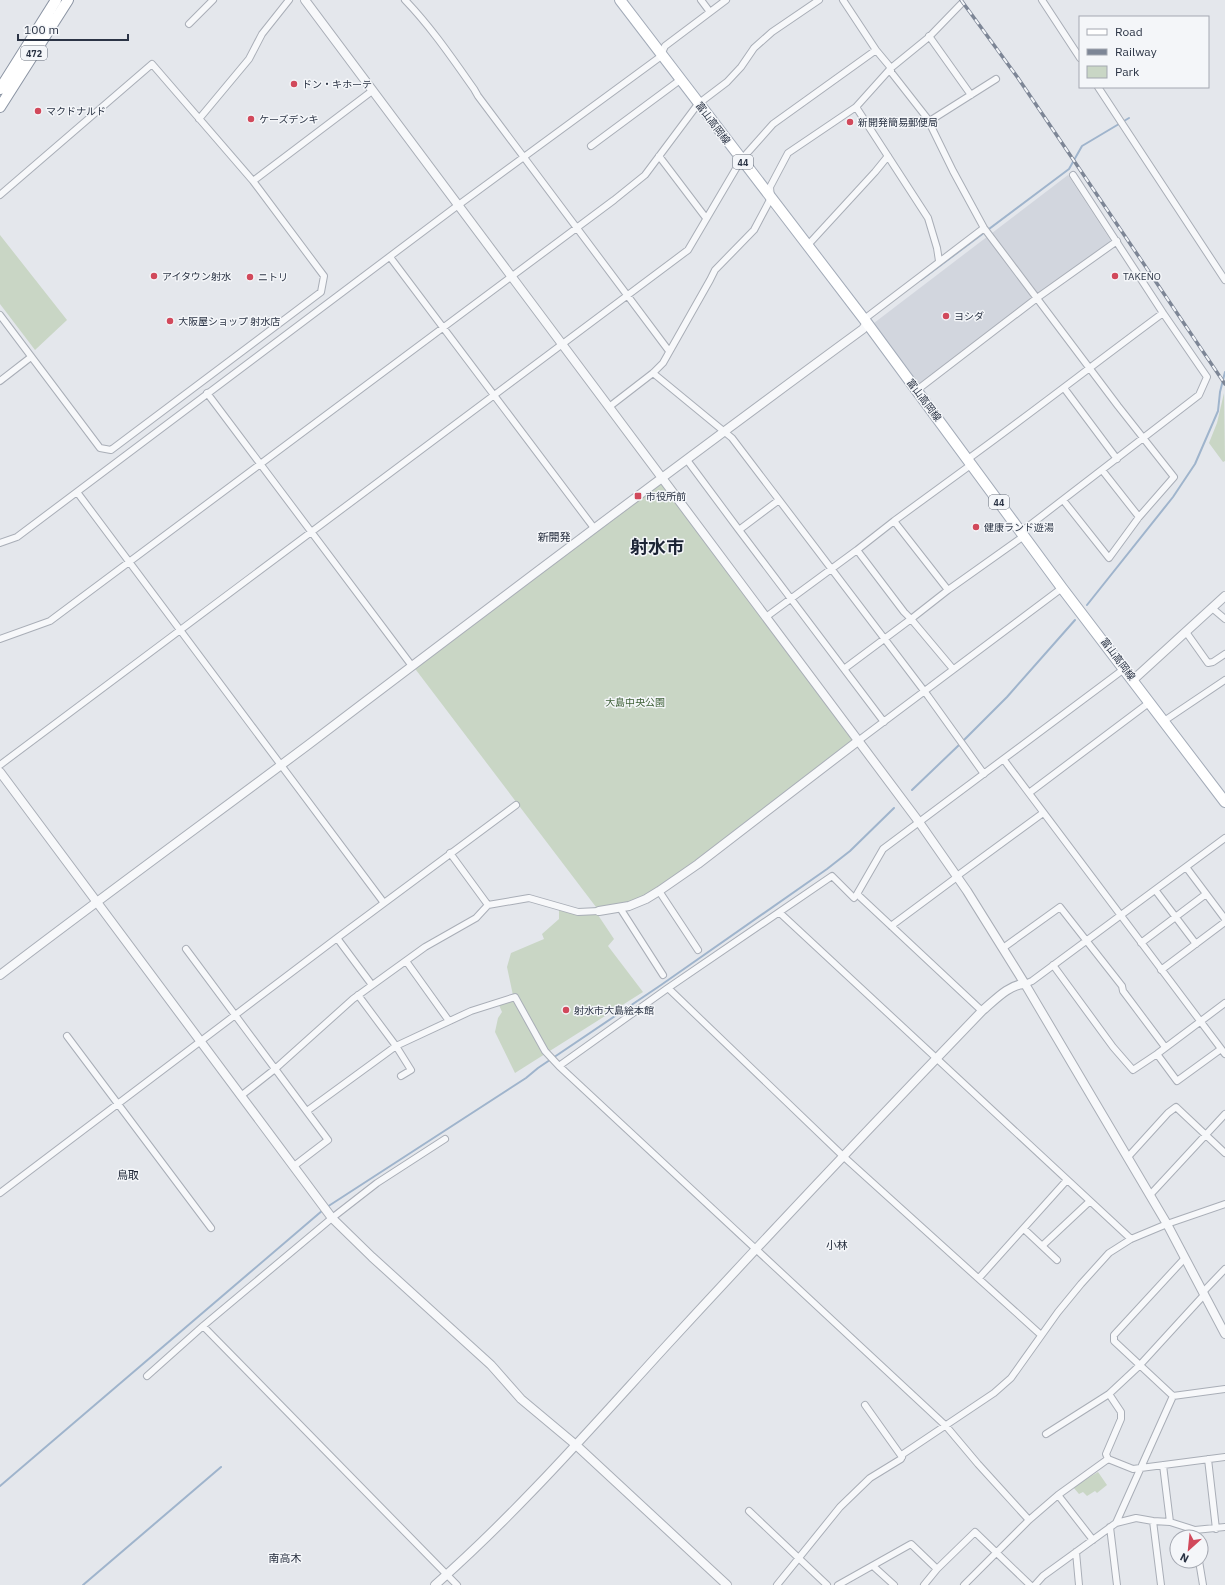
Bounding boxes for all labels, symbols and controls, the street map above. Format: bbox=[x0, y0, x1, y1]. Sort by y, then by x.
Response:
scale bar bbox=[18, 16, 128, 42]
legend bbox=[1079, 16, 1209, 88]
text: 100 m bbox=[24, 22, 59, 37]
text: Road bbox=[1115, 24, 1143, 39]
text: Railway bbox=[1115, 44, 1157, 59]
road number: 472 bbox=[21, 46, 47, 60]
text: Park bbox=[1115, 64, 1140, 79]
place label: ドン・キホーテ bbox=[302, 78, 372, 91]
marker: ドン・キホーテ bbox=[289, 79, 299, 89]
street label: 富山高岡線 bbox=[693, 99, 733, 147]
place label: マクドナルド bbox=[46, 105, 106, 118]
marker: マクドナルド bbox=[33, 106, 43, 116]
place label: ケーズデンキ bbox=[259, 113, 319, 126]
marker: ケーズデンキ bbox=[246, 114, 256, 124]
place label: 新開発簡易郵便局 bbox=[858, 116, 938, 129]
marker: 新開発簡易郵便局 bbox=[845, 117, 855, 127]
road number: 44 bbox=[733, 155, 753, 169]
place label: アイタウン射水 bbox=[162, 270, 231, 283]
place label: TAKENO bbox=[1123, 270, 1161, 283]
marker: アイタウン射水 bbox=[149, 271, 159, 281]
place label: ニトリ bbox=[258, 271, 288, 284]
marker: TAKENO bbox=[1110, 271, 1120, 281]
marker: ニトリ bbox=[245, 272, 255, 282]
place label: ヨシダ bbox=[954, 310, 984, 323]
marker: ヨシダ bbox=[941, 311, 951, 321]
place label: 大阪屋ショップ 射水店 bbox=[178, 315, 280, 328]
marker: 大阪屋ショップ 射水店 bbox=[165, 316, 175, 326]
street label: 富山高岡線 bbox=[904, 376, 944, 424]
place label: 市役所前 bbox=[646, 490, 686, 503]
marker: 市役所前 bbox=[633, 491, 643, 501]
road number: 44 bbox=[989, 495, 1009, 509]
place label: 健康ランド遊湯 bbox=[984, 521, 1054, 534]
marker: 健康ランド遊湯 bbox=[971, 522, 981, 532]
district label: 新開発 bbox=[538, 530, 571, 544]
district label: 射水市 bbox=[630, 535, 684, 558]
street label: 富山高岡線 bbox=[1098, 635, 1138, 683]
park label: 大島中央公園 bbox=[605, 696, 665, 709]
place label: 射水市大島絵本館 bbox=[574, 1004, 654, 1017]
marker: 射水市大島絵本館 bbox=[561, 1005, 571, 1015]
district label: 鳥取 bbox=[117, 1168, 139, 1182]
district label: 小林 bbox=[826, 1238, 848, 1252]
north arrow bbox=[1169, 1529, 1209, 1569]
text: N bbox=[1178, 1550, 1191, 1566]
district label: 南高木 bbox=[269, 1551, 302, 1565]

